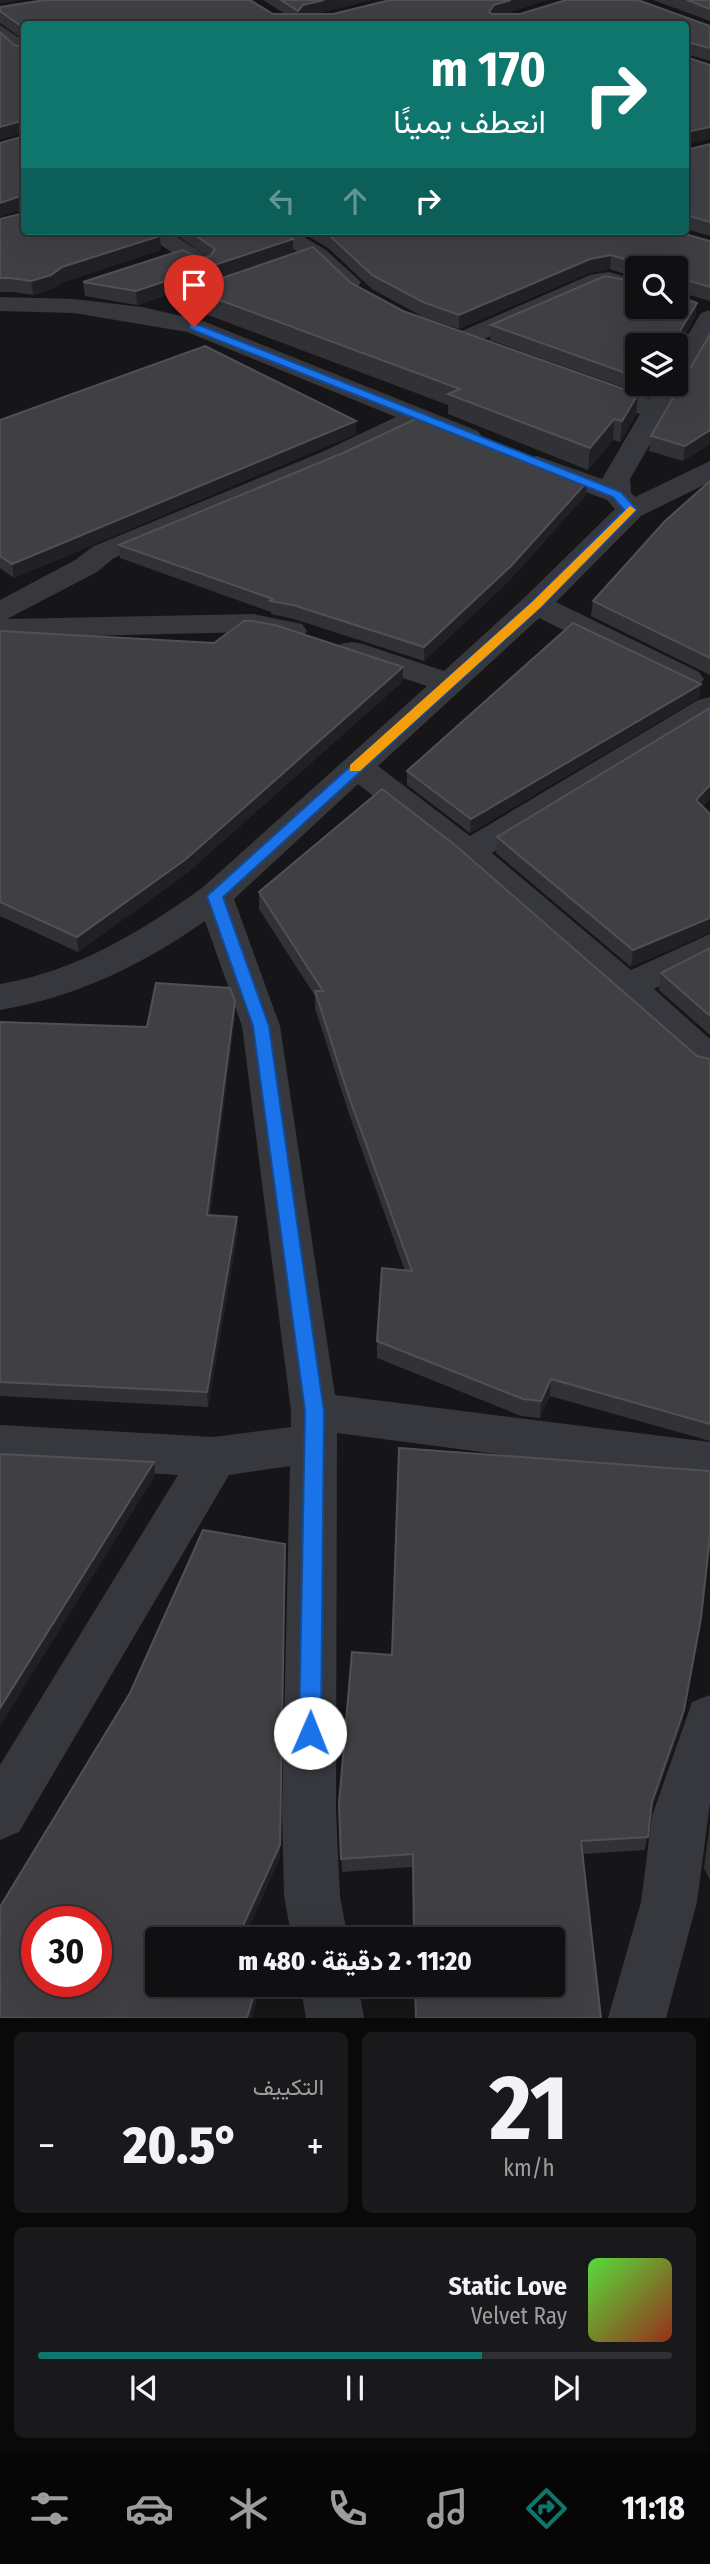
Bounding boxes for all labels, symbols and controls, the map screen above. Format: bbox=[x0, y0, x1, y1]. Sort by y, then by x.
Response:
text: 170 m bbox=[430, 40, 546, 99]
icon: right bbox=[570, 49, 661, 140]
text: انعطف يمينًا bbox=[393, 103, 546, 141]
icon: left bbox=[263, 182, 301, 220]
icon: ahead bbox=[336, 182, 374, 220]
icon: right bbox=[409, 182, 447, 220]
pin bbox=[164, 255, 224, 327]
map controls bbox=[625, 256, 688, 396]
button: search bbox=[625, 256, 688, 319]
icon: arrive bbox=[175, 266, 213, 304]
button: layers bbox=[625, 333, 688, 396]
position arrow bbox=[273, 1696, 347, 1770]
speed limit sign: 30 bbox=[21, 1906, 112, 1997]
text: 11:20 · 2 دقيقة · 480 m bbox=[238, 1946, 472, 1977]
text: 21 bbox=[489, 2054, 569, 2163]
text: التكييف bbox=[253, 2073, 324, 2101]
text: 20.5° bbox=[123, 2114, 239, 2177]
text: − bbox=[38, 2123, 55, 2169]
text: + bbox=[307, 2123, 324, 2169]
text: km/h bbox=[503, 2154, 555, 2182]
text: Static Love bbox=[449, 2271, 567, 2302]
text: Velvet Ray bbox=[471, 2302, 567, 2330]
icon: previous bbox=[125, 2369, 163, 2407]
icon: pause bbox=[336, 2369, 374, 2407]
icon: next bbox=[547, 2369, 585, 2407]
icon: filters bbox=[25, 2484, 74, 2533]
icon: car bbox=[125, 2484, 174, 2533]
icon: climate bbox=[224, 2484, 273, 2533]
icon: phone bbox=[323, 2484, 372, 2533]
icon: music bbox=[423, 2484, 472, 2533]
icon: directions bbox=[522, 2484, 571, 2533]
text: 11:18 bbox=[622, 2489, 685, 2527]

